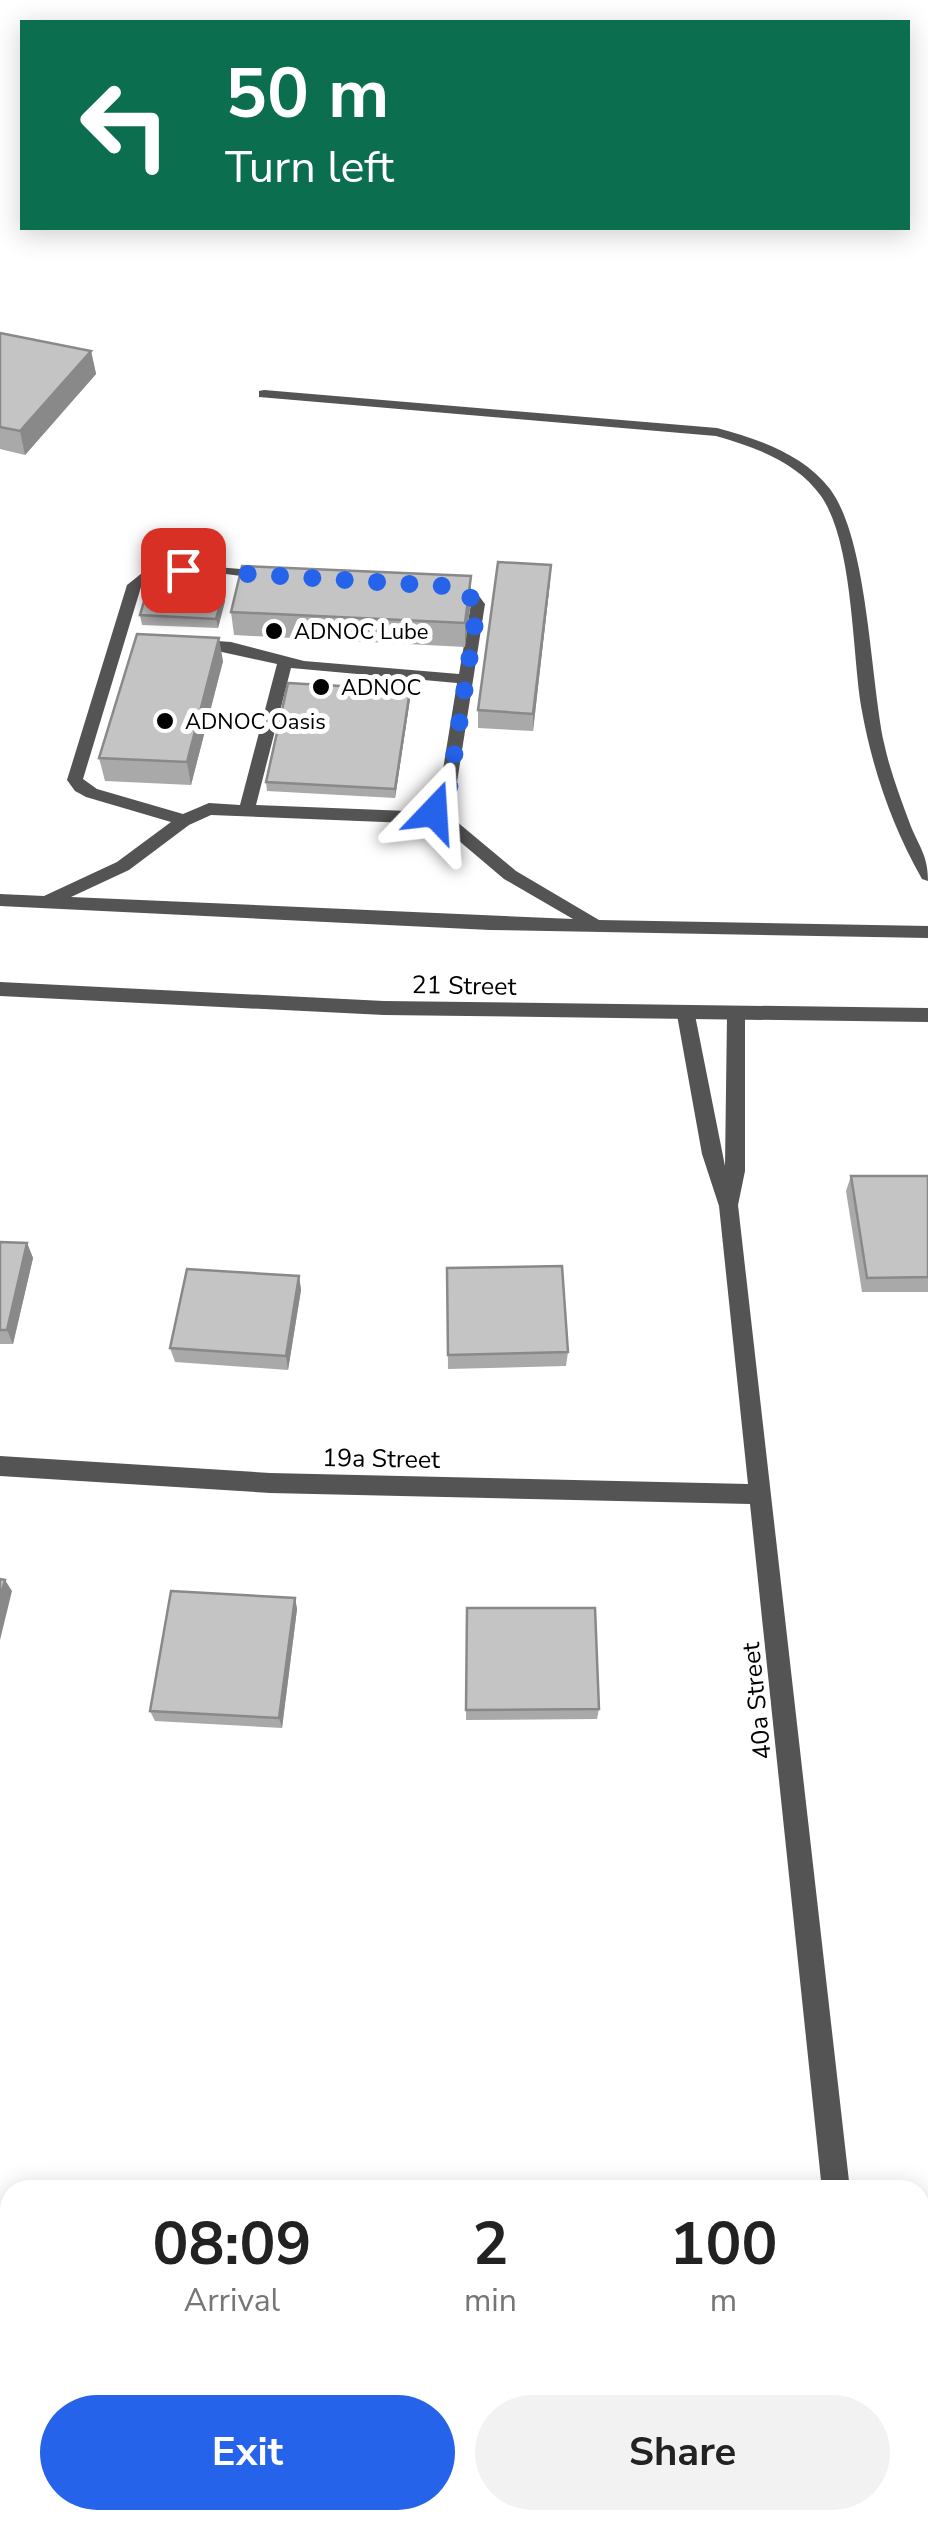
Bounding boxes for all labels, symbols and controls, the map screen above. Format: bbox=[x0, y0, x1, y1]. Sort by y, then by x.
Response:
text: 50 m bbox=[225, 46, 389, 142]
icon: left bbox=[60, 60, 190, 190]
text: Turn left bbox=[225, 137, 394, 198]
pin bbox=[141, 528, 226, 613]
icon: arrive bbox=[156, 543, 211, 598]
place label: ADNOC Lube bbox=[294, 617, 429, 647]
marker: ADNOC Lube bbox=[263, 620, 285, 642]
place label: ADNOC bbox=[341, 673, 421, 703]
marker: ADNOC bbox=[310, 676, 332, 698]
place label: ADNOC Oasis bbox=[185, 707, 326, 737]
marker: ADNOC Oasis bbox=[154, 710, 176, 732]
position arrow bbox=[382, 760, 486, 864]
street label: 21 Street bbox=[411, 968, 517, 1004]
street label: 19a Street bbox=[322, 1441, 440, 1477]
street label: 40a Street bbox=[734, 1640, 780, 1761]
text: 08:09 bbox=[153, 2203, 311, 2285]
text: 2 bbox=[472, 2203, 508, 2285]
text: 100 bbox=[669, 2203, 777, 2285]
text: Arrival bbox=[184, 2279, 280, 2322]
text: min bbox=[464, 2279, 517, 2322]
text: m bbox=[710, 2279, 737, 2322]
button: Exit bbox=[40, 2395, 455, 2510]
button: Share bbox=[475, 2395, 890, 2510]

